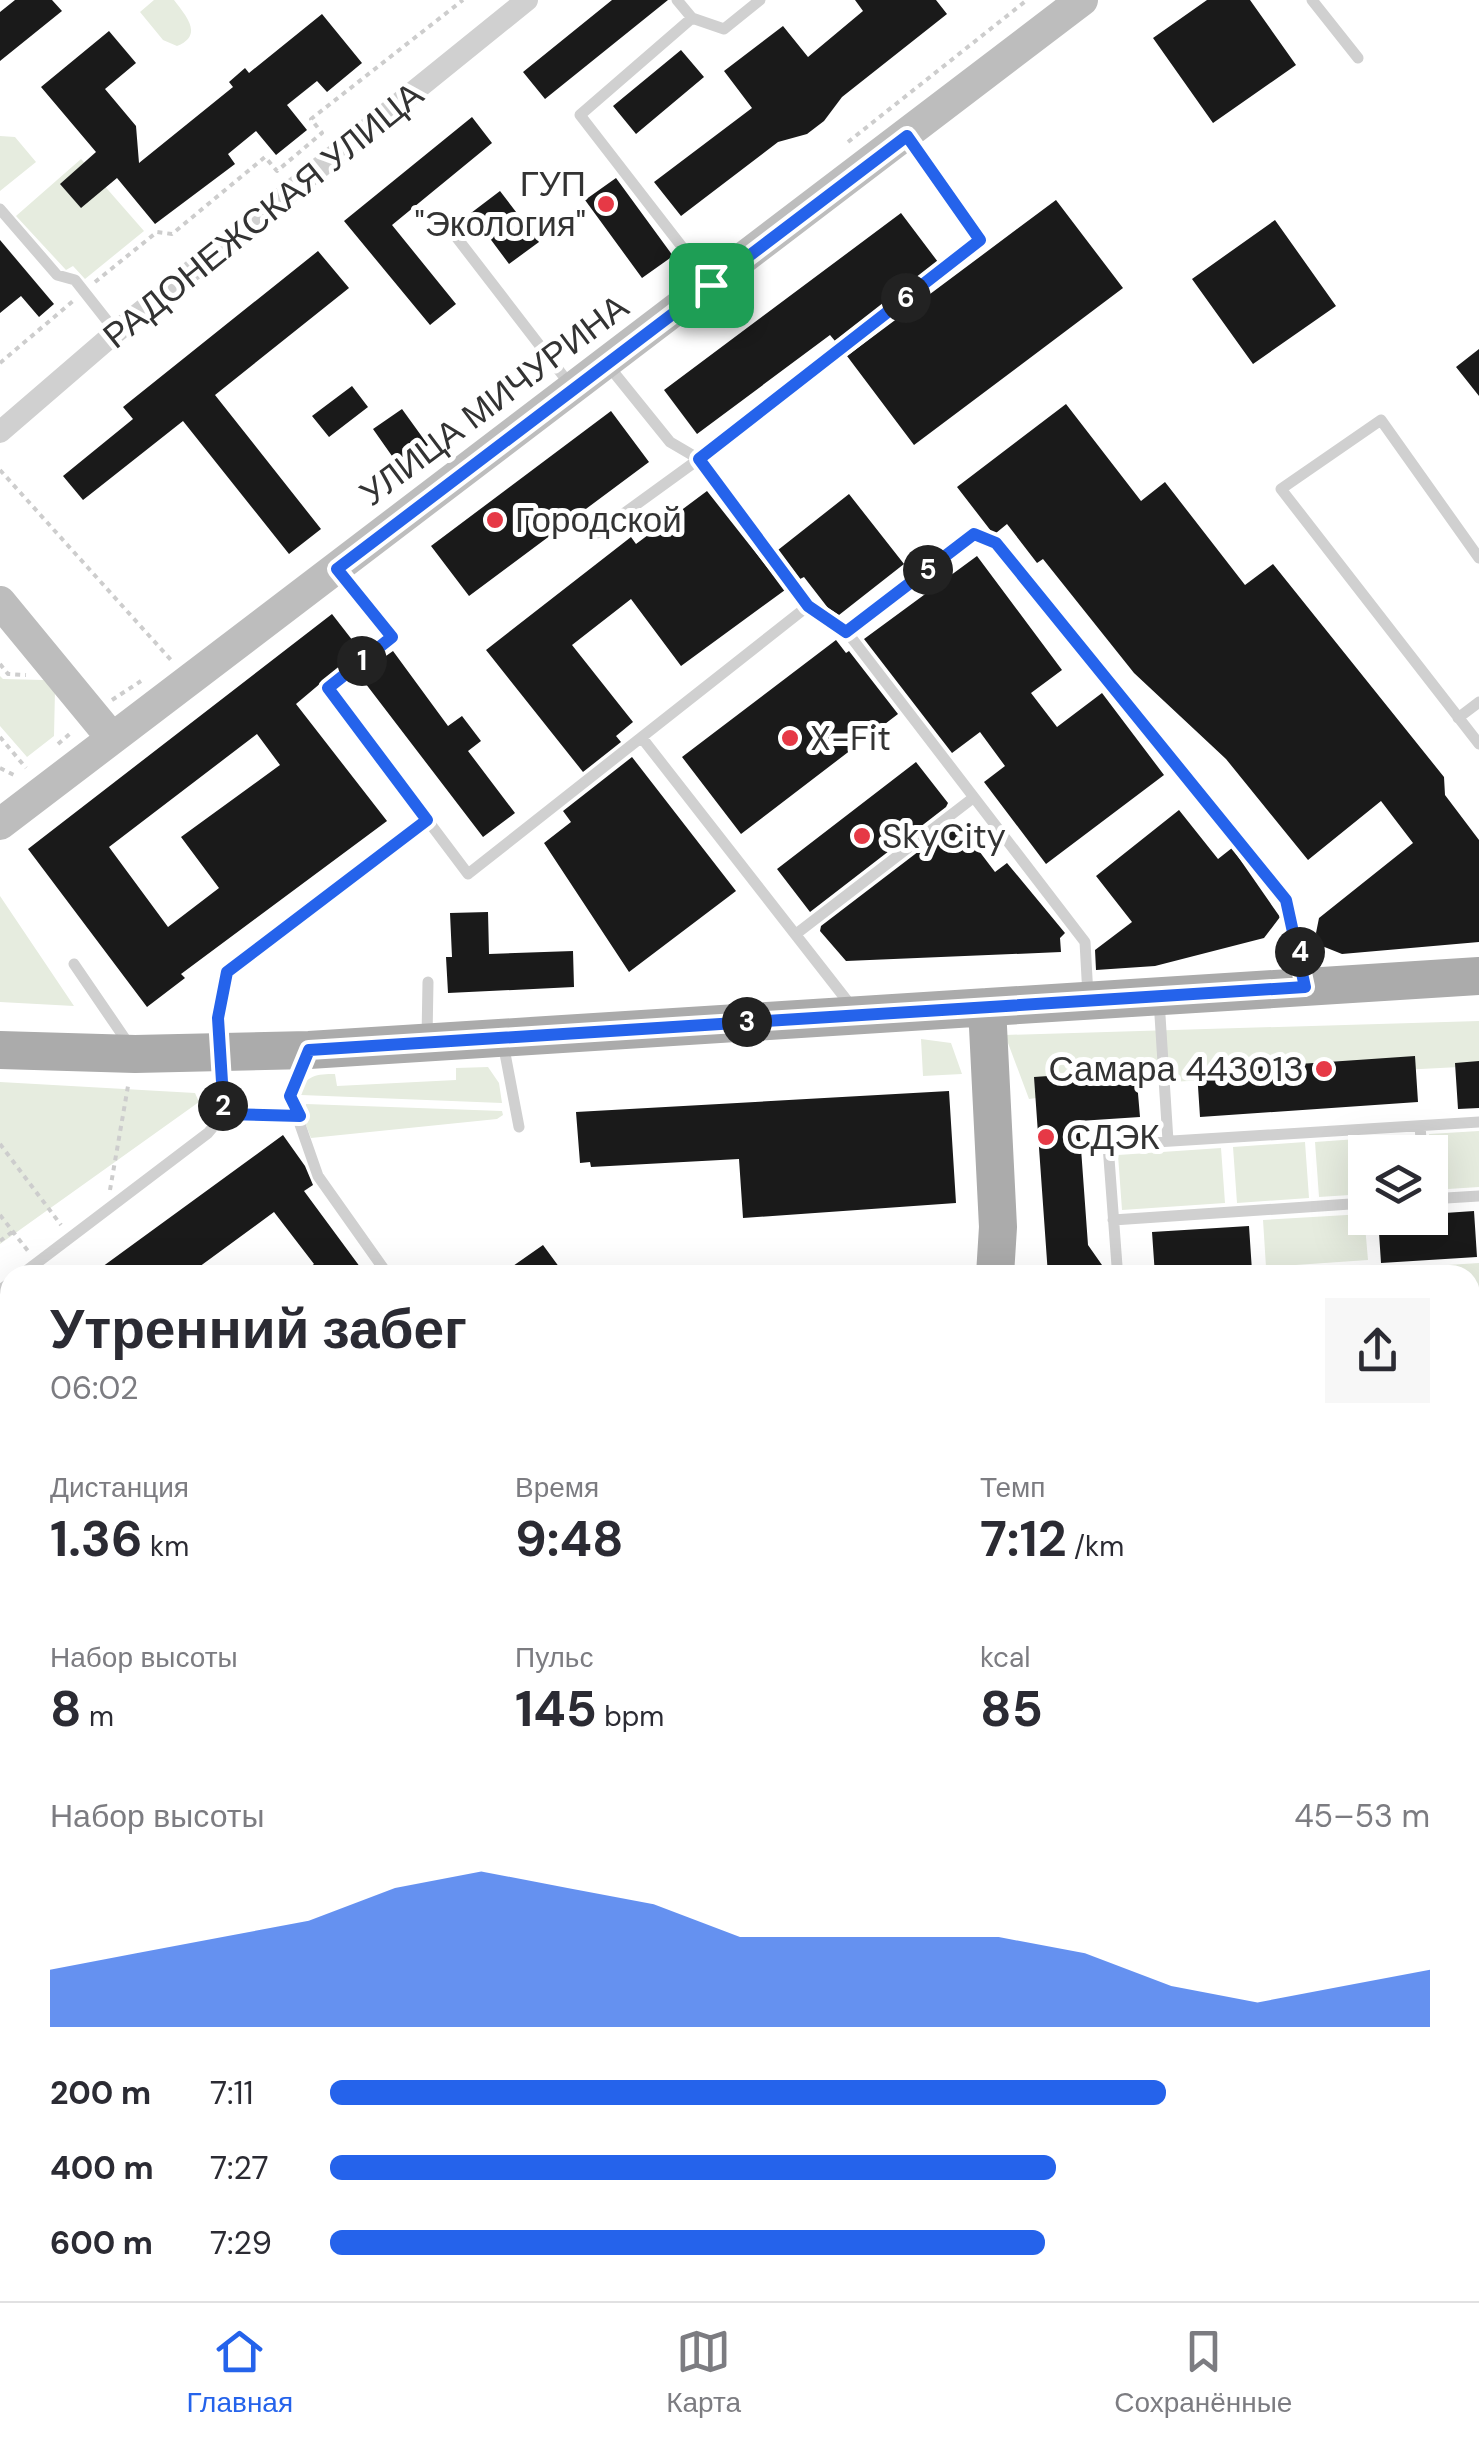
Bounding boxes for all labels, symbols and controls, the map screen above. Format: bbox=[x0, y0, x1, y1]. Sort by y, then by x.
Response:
street label: РАДОНЕЖСКАЯ УЛИЦА bbox=[93, 71, 433, 358]
place label: ГУП "Экология" bbox=[415, 161, 586, 247]
marker: ГУП "Экология" bbox=[595, 193, 617, 215]
pin bbox=[669, 243, 754, 328]
icon: arrive bbox=[684, 258, 739, 313]
pin: 6 bbox=[881, 273, 931, 323]
text: 6 bbox=[897, 279, 915, 316]
street label: УЛИЦА МИЧУРИНА bbox=[350, 284, 638, 516]
place label: Городской bbox=[515, 497, 682, 543]
marker: Городской bbox=[484, 509, 506, 531]
pin: 5 bbox=[903, 545, 953, 595]
text: 5 bbox=[919, 551, 937, 588]
pin: 1 bbox=[337, 636, 387, 686]
text: 1 bbox=[357, 642, 367, 679]
place label: X-Fit bbox=[810, 715, 891, 761]
marker: X-Fit bbox=[779, 727, 801, 749]
place label: SkyCity bbox=[882, 813, 1006, 859]
marker: SkyCity bbox=[851, 825, 873, 847]
pin: 4 bbox=[1275, 927, 1325, 977]
text: 4 bbox=[1291, 933, 1309, 970]
pin: 3 bbox=[722, 997, 772, 1047]
text: 3 bbox=[739, 1003, 755, 1040]
place label: Самара 443013 bbox=[1048, 1046, 1304, 1092]
marker: Самара 443013 bbox=[1313, 1058, 1335, 1080]
pin: 2 bbox=[198, 1081, 248, 1131]
text: 2 bbox=[215, 1087, 231, 1124]
place label: СДЭК bbox=[1066, 1114, 1160, 1160]
marker: СДЭК bbox=[1035, 1126, 1057, 1148]
map controls bbox=[1348, 1135, 1448, 1235]
button: layers bbox=[1348, 1135, 1448, 1235]
text: Утренний забег bbox=[50, 1293, 467, 1365]
button: share bbox=[1325, 1298, 1430, 1403]
text: 06:02 bbox=[50, 1367, 138, 1409]
text: Дистанция bbox=[50, 1469, 189, 1506]
text: Время bbox=[515, 1469, 599, 1506]
text: Темп bbox=[980, 1469, 1046, 1506]
text: 1.36 bbox=[50, 1506, 143, 1572]
text: 9:48 bbox=[515, 1506, 624, 1572]
text: 7:12 bbox=[980, 1506, 1067, 1572]
text: km bbox=[143, 1528, 189, 1565]
text: /km bbox=[1067, 1528, 1124, 1565]
text: Набор высоты bbox=[50, 1639, 238, 1676]
text: Пульс bbox=[515, 1639, 593, 1676]
text: kcal bbox=[980, 1639, 1031, 1676]
text: 8 bbox=[50, 1676, 82, 1742]
text: 145 bbox=[515, 1676, 597, 1742]
text: 85 bbox=[980, 1676, 1043, 1742]
text: m bbox=[82, 1698, 114, 1735]
text: bpm bbox=[597, 1698, 664, 1735]
text: Набор высоты bbox=[50, 1795, 264, 1837]
text: 45–53 m bbox=[1294, 1795, 1430, 1837]
text: 200 m bbox=[50, 2072, 151, 2114]
text: 7:11 bbox=[210, 2072, 254, 2114]
text: 400 m bbox=[50, 2147, 154, 2189]
text: 7:27 bbox=[210, 2147, 269, 2189]
text: 600 m bbox=[50, 2222, 153, 2264]
text: 7:29 bbox=[210, 2222, 272, 2264]
tab: Главная bbox=[187, 2324, 293, 2421]
tab: Карта bbox=[666, 2324, 741, 2421]
tab: Сохранённые bbox=[1114, 2324, 1292, 2421]

